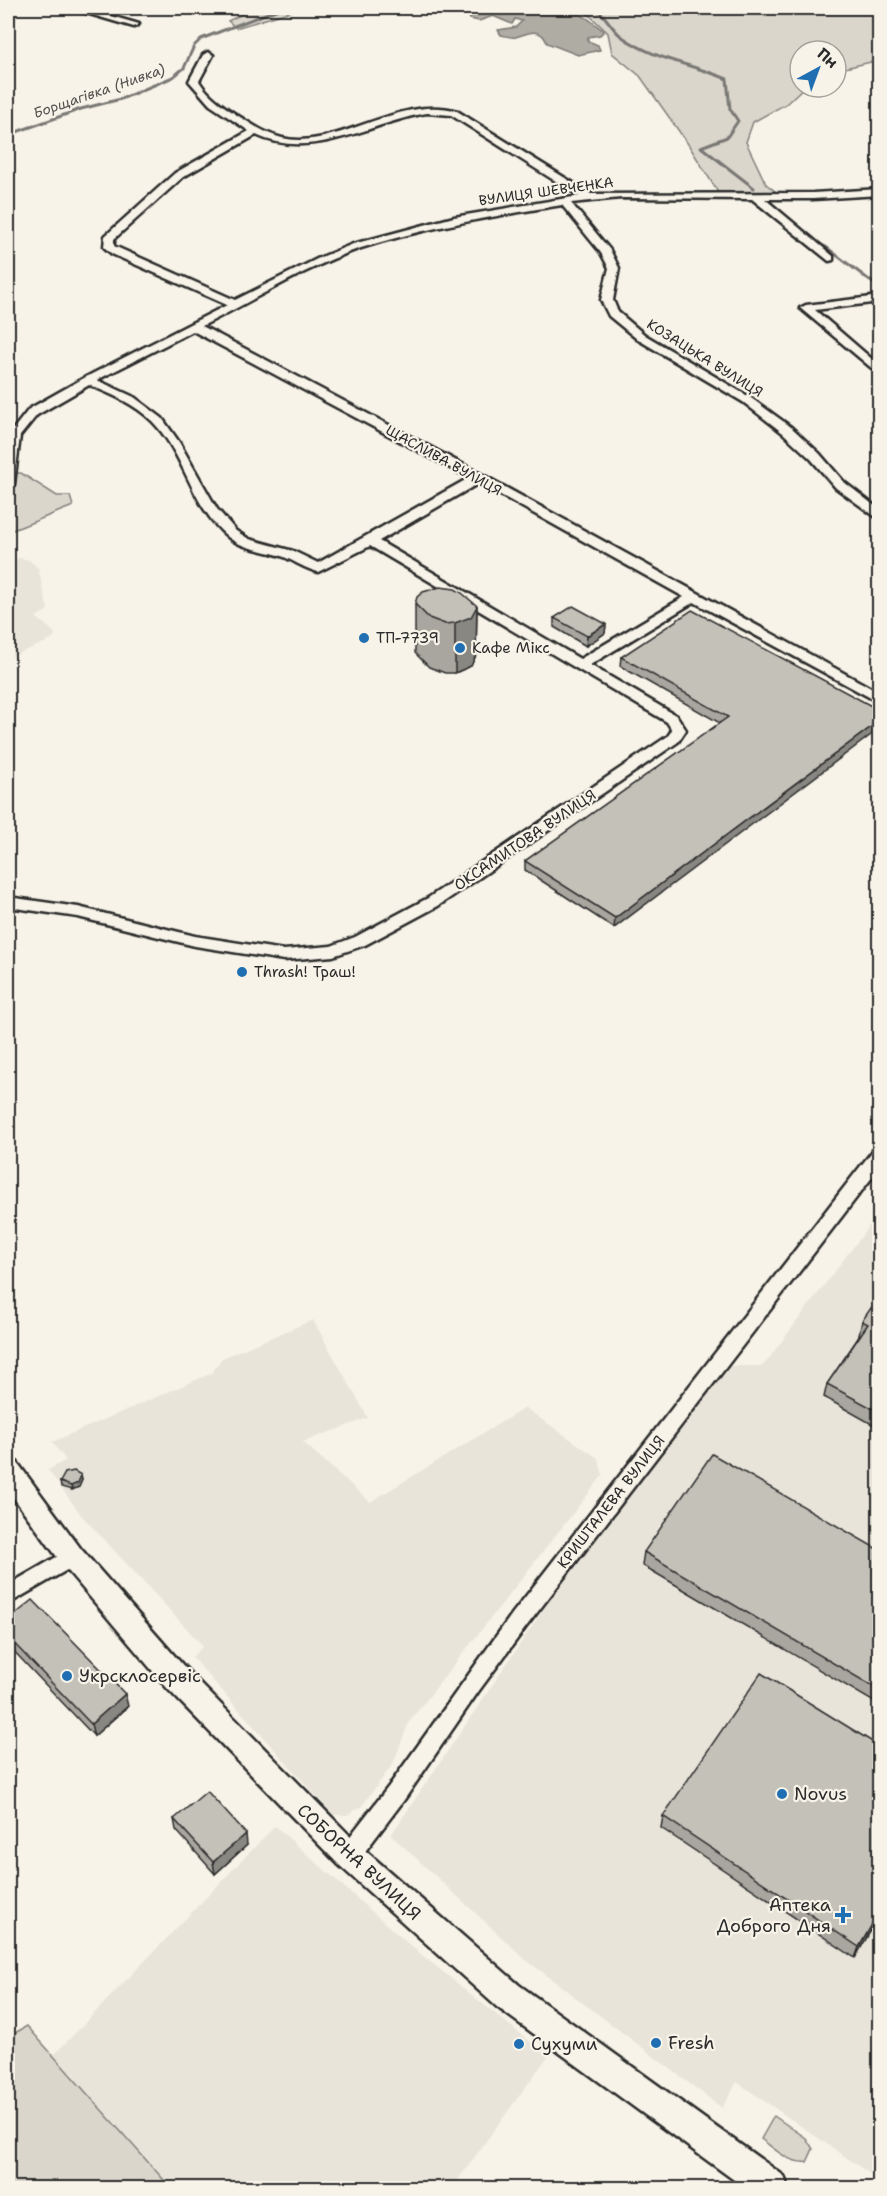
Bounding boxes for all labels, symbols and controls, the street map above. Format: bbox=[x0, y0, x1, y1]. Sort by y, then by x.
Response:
north arrow bbox=[788, 39, 848, 99]
text: Пн bbox=[813, 43, 842, 73]
water label: Борщагівка (Нивка) bbox=[31, 60, 168, 122]
street label: ВУЛИЦЯ ШЕВЧЕНКА bbox=[477, 173, 615, 209]
street label: КОЗАЦЬКА ВУЛИЦЯ bbox=[644, 315, 766, 401]
street label: ЩАСЛИВА ВУЛИЦЯ bbox=[383, 421, 505, 499]
place label: ТП-7739 bbox=[376, 628, 439, 648]
marker: ТП-7739 bbox=[357, 631, 371, 645]
place label: Кафе Мікс bbox=[472, 638, 550, 658]
marker: Кафе Мікс bbox=[453, 641, 467, 655]
street label: ОКСАМИТОВА ВУЛИЦЯ bbox=[450, 785, 600, 895]
place label: Thrash! Траш! bbox=[254, 962, 356, 982]
marker: Thrash! Траш! bbox=[235, 965, 249, 979]
street label: КРИШТАЛЕВА ВУЛИЦЯ bbox=[553, 1431, 669, 1573]
place label: Укрсклосервіс bbox=[79, 1664, 201, 1688]
marker: Укрсклосервіс bbox=[60, 1669, 74, 1683]
place label: Novus bbox=[794, 1782, 847, 1806]
marker: Novus bbox=[775, 1787, 789, 1801]
street label: СОБОРНА ВУЛИЦЯ bbox=[292, 1798, 426, 1926]
place label: Аптека Доброго Дня bbox=[717, 1893, 831, 1938]
marker: Аптека Доброго Дня bbox=[836, 1908, 850, 1922]
place label: Fresh bbox=[668, 2031, 715, 2055]
place label: Сухуми bbox=[531, 2032, 598, 2056]
marker: Fresh bbox=[649, 2036, 663, 2050]
marker: Сухуми bbox=[512, 2037, 526, 2051]

